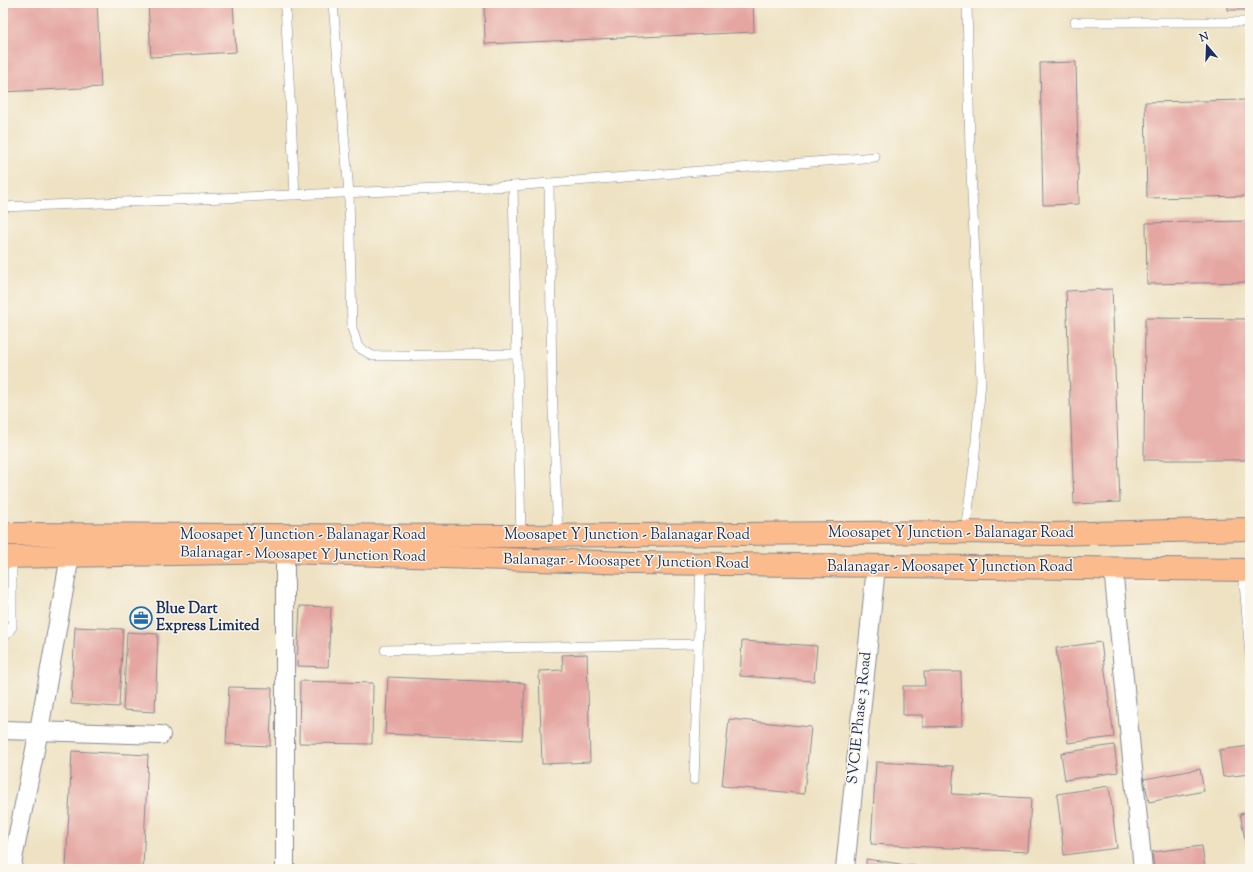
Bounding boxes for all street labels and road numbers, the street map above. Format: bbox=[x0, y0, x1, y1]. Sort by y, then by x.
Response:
street label: Moosapet Y Junction - Balanagar Road bbox=[828, 523, 1074, 544]
street label: Moosapet Y Junction - Balanagar Road bbox=[180, 525, 426, 546]
street label: Moosapet Y Junction - Balanagar Road bbox=[504, 525, 750, 546]
street label: Balanagar - Moosapet Y Junction Road bbox=[180, 542, 427, 568]
street label: Balanagar - Moosapet Y Junction Road bbox=[503, 549, 750, 575]
street label: Balanagar - Moosapet Y Junction Road bbox=[827, 557, 1073, 578]
street label: SVCIE Phase 3 Road bbox=[843, 650, 877, 785]

